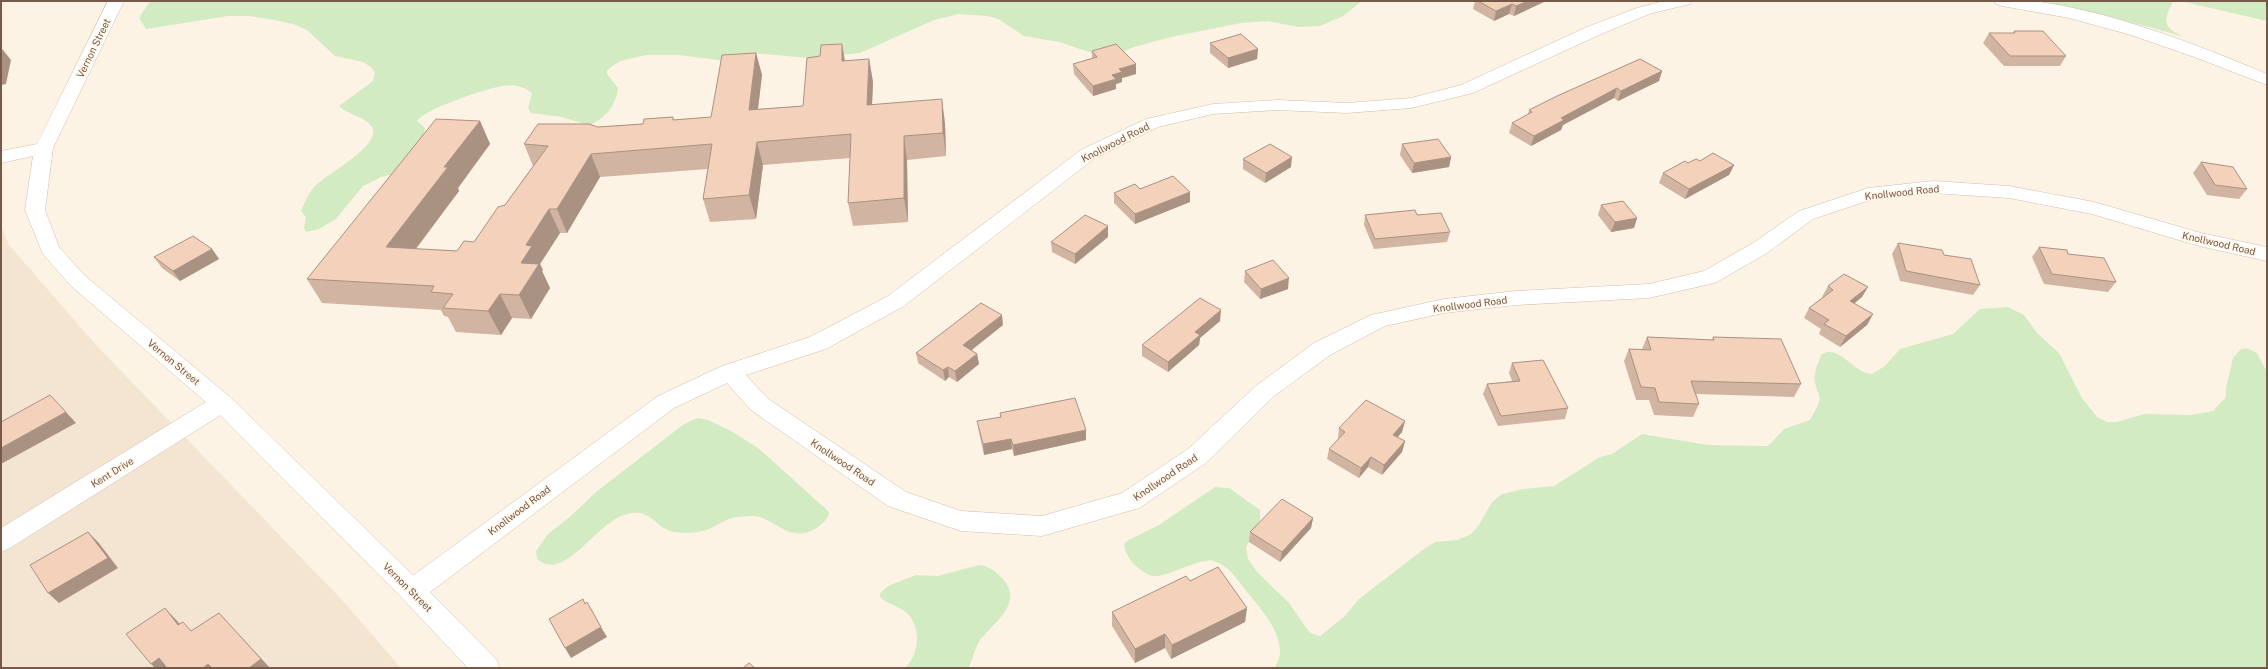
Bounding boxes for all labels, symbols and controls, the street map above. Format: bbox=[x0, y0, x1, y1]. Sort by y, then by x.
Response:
street label: Vernon Street bbox=[73, 16, 113, 80]
street label: Knollwood Road bbox=[1079, 120, 1151, 164]
street label: Knollwood Road bbox=[1864, 182, 1940, 202]
street label: Knollwood Road bbox=[2181, 229, 2257, 257]
street label: Knollwood Road bbox=[1432, 293, 1508, 315]
street label: Vernon Street bbox=[145, 337, 203, 387]
street label: Knollwood Road bbox=[809, 436, 877, 488]
street label: Knollwood Road bbox=[1131, 451, 1199, 503]
street label: Kent Drive bbox=[88, 454, 136, 490]
street label: Knollwood Road bbox=[485, 483, 553, 537]
street label: Vernon Street bbox=[381, 560, 435, 614]

